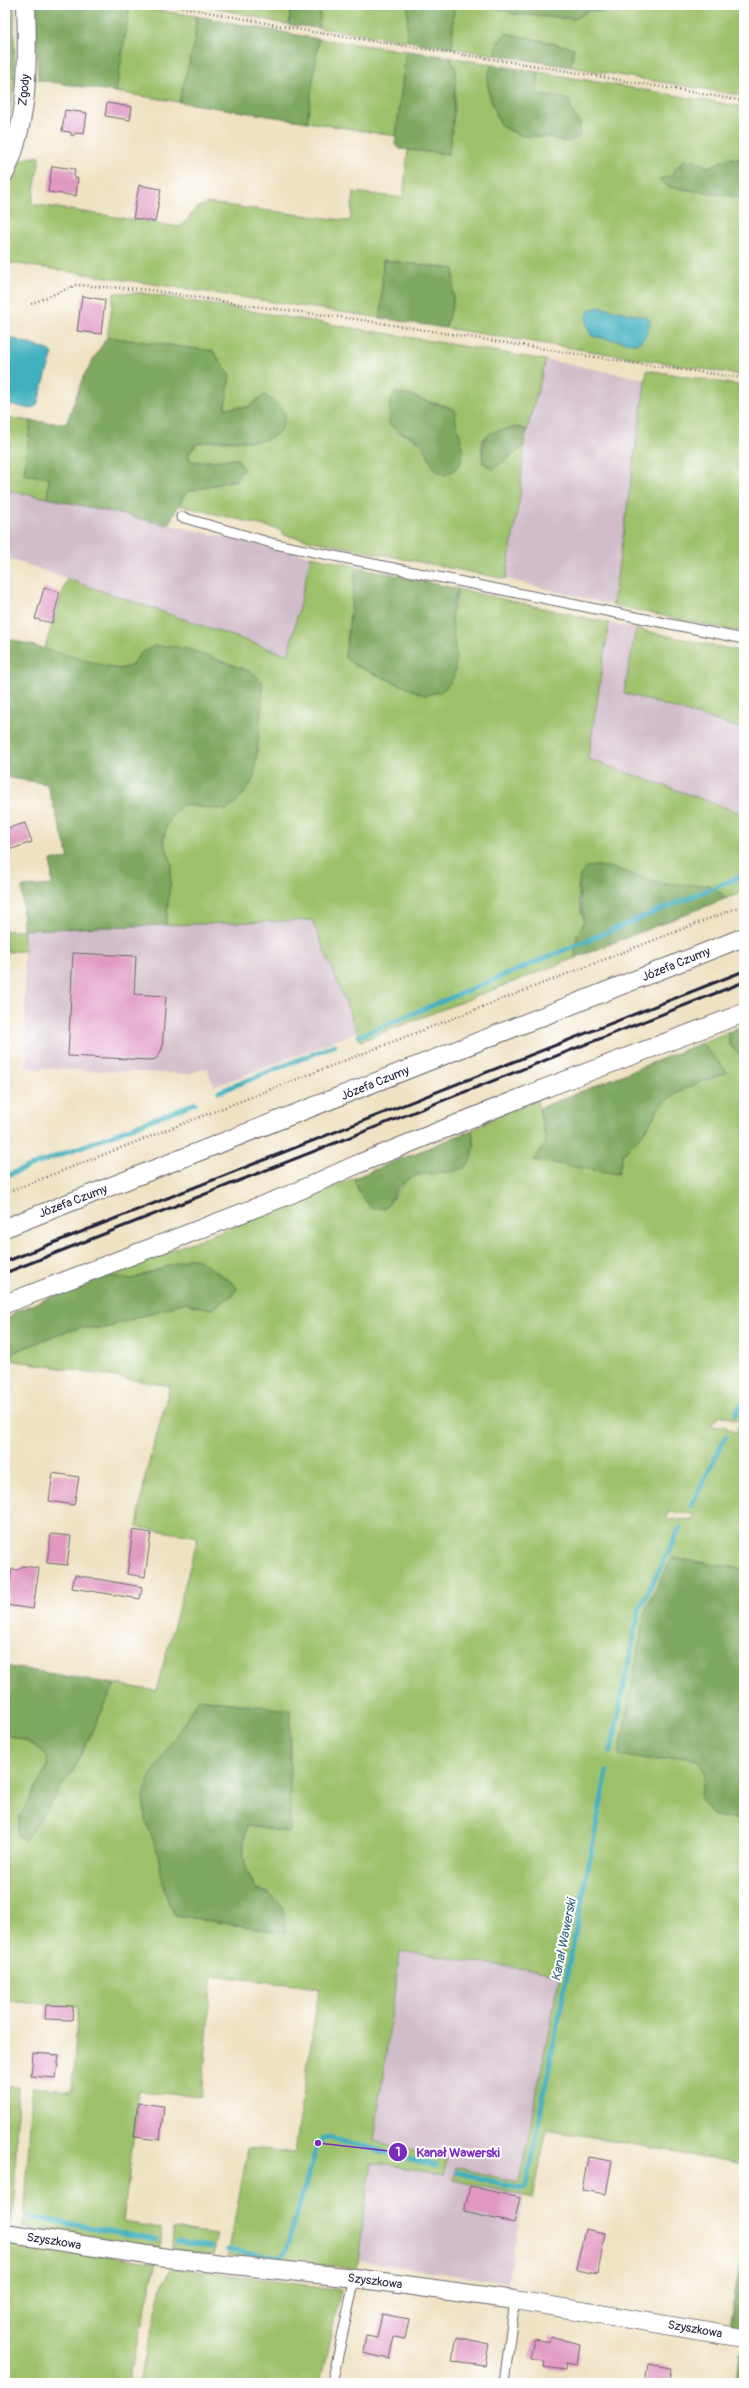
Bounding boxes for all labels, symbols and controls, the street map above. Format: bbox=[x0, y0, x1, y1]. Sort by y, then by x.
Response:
street label: Zgody bbox=[15, 74, 34, 107]
street label: Józefa Czumy bbox=[640, 944, 712, 985]
street label: Józefa Czumy bbox=[339, 1063, 411, 1104]
street label: Józefa Czumy bbox=[37, 1182, 110, 1221]
water label: Kanał Wawerski bbox=[548, 1895, 580, 1983]
callout: Kanał Wawerski bbox=[388, 2140, 508, 2165]
text: 1 bbox=[396, 2145, 400, 2160]
text: Kanał Wawerski bbox=[416, 2145, 500, 2161]
street label: Szyszkowa bbox=[26, 2230, 83, 2253]
street label: Szyszkowa bbox=[347, 2271, 404, 2292]
street label: Szyszkowa bbox=[667, 2317, 724, 2342]

